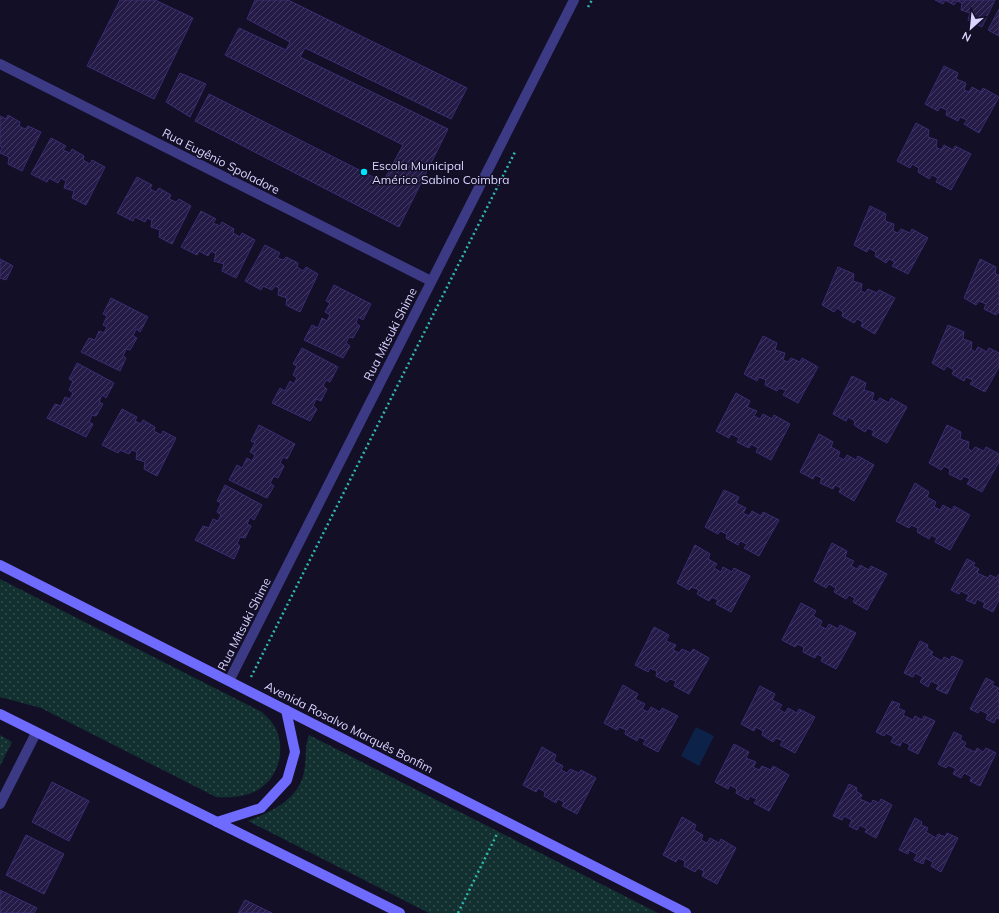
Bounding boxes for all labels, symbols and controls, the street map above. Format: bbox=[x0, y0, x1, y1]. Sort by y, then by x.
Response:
north arrow bbox=[951, 8, 991, 48]
text: N bbox=[960, 29, 973, 45]
street label: Rua Eugênio Spoladore bbox=[160, 125, 282, 197]
place label: Escola Municipal Américo Sabino Coimbra bbox=[372, 158, 509, 187]
marker: Escola Municipal Américo Sabino Coimbra bbox=[359, 167, 369, 177]
street label: Rua Mitsuki Shime bbox=[360, 285, 420, 383]
street label: Rua Mitsuki Shime bbox=[214, 575, 274, 673]
street label: Avenida Rosalvo Marquês Bonfim bbox=[262, 678, 436, 776]

